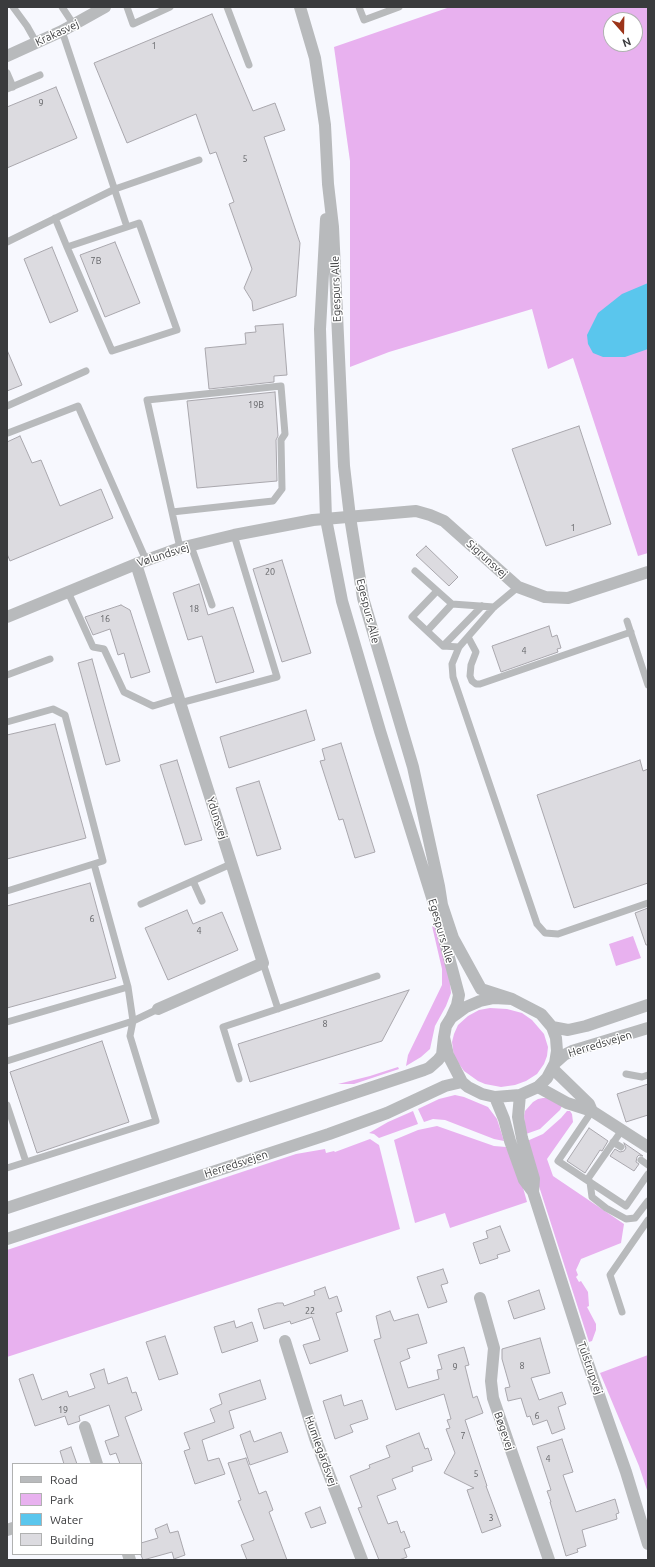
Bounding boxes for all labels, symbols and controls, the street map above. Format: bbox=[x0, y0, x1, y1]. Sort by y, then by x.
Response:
north arrow bbox=[603, 12, 643, 52]
street label: Krakasvej bbox=[33, 17, 81, 49]
text: N bbox=[621, 35, 633, 49]
house number: 1 bbox=[151, 41, 157, 51]
house number: 9 bbox=[38, 98, 44, 108]
house number: 5 bbox=[242, 154, 248, 164]
house number: 7B bbox=[91, 256, 101, 266]
street label: Egespurs Alle bbox=[328, 256, 344, 322]
house number: 19B bbox=[248, 400, 264, 410]
house number: 1 bbox=[570, 523, 576, 533]
street label: Sigrunsvej bbox=[464, 537, 510, 581]
street label: Vølundsvej bbox=[135, 540, 191, 570]
house number: 20 bbox=[265, 567, 275, 577]
street label: Egespurs Alle bbox=[354, 577, 382, 645]
house number: 18 bbox=[189, 604, 199, 614]
house number: 16 bbox=[100, 614, 110, 624]
house number: 4 bbox=[521, 646, 527, 656]
street label: Ydunsvej bbox=[204, 795, 230, 841]
street label: Egespurs Alle bbox=[426, 897, 456, 965]
house number: 6 bbox=[89, 914, 95, 924]
house number: 4 bbox=[196, 926, 202, 936]
house number: 8 bbox=[322, 1019, 328, 1029]
street label: Herredsvejen bbox=[567, 1028, 633, 1060]
street label: Herredsvejen bbox=[203, 1148, 269, 1180]
house number: 22 bbox=[305, 1306, 315, 1316]
street label: Tulstrupvej bbox=[575, 1340, 605, 1396]
house number: 8 bbox=[519, 1361, 525, 1371]
house number: 9 bbox=[452, 1362, 458, 1372]
house number: 19 bbox=[58, 1405, 68, 1415]
street label: Bøgevej bbox=[491, 1410, 517, 1452]
house number: 6 bbox=[534, 1411, 540, 1421]
street label: Humlegårdsvej bbox=[302, 1414, 340, 1488]
house number: 7 bbox=[460, 1431, 466, 1441]
house number: 4 bbox=[545, 1454, 551, 1464]
legend bbox=[12, 1463, 142, 1555]
house number: 5 bbox=[473, 1469, 479, 1479]
text: Road bbox=[50, 1473, 78, 1486]
text: Park bbox=[50, 1493, 74, 1506]
text: Water bbox=[50, 1513, 83, 1526]
house number: 3 bbox=[488, 1513, 494, 1523]
text: Building bbox=[50, 1533, 94, 1546]

